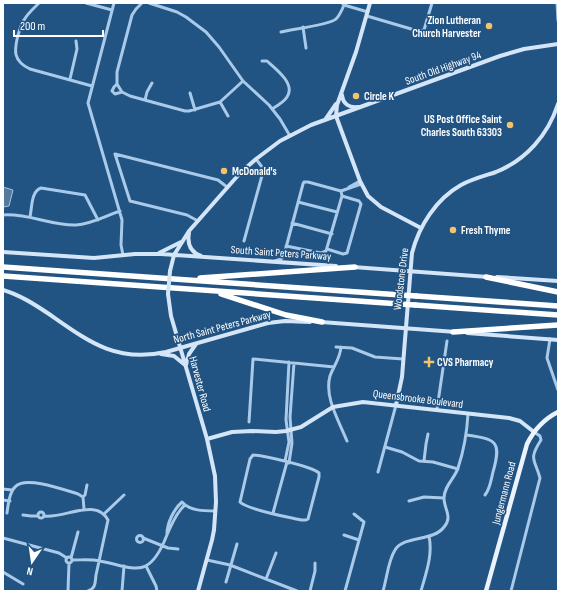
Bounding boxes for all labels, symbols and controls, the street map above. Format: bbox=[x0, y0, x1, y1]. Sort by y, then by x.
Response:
scale bar bbox=[14, 12, 103, 38]
place label: Zion Lutheran Church Harvester bbox=[412, 14, 482, 40]
text: 200 m bbox=[20, 19, 46, 34]
marker: Zion Lutheran Church Harvester bbox=[484, 21, 494, 31]
street label: South Old Highway 94 bbox=[403, 48, 483, 88]
place label: Circle K bbox=[364, 90, 394, 103]
marker: Circle K bbox=[351, 91, 361, 101]
place label: US Post Office Saint Charles South 63303 bbox=[421, 113, 502, 139]
marker: US Post Office Saint Charles South 63303 bbox=[505, 120, 515, 130]
place label: McDonald's bbox=[232, 165, 277, 178]
marker: McDonald's bbox=[219, 166, 229, 176]
place label: Fresh Thyme bbox=[461, 224, 511, 237]
marker: Fresh Thyme bbox=[448, 225, 458, 235]
street label: South Saint Peters Parkway bbox=[230, 243, 332, 263]
street label: Woodstone Drive bbox=[391, 247, 411, 311]
street label: North Saint Peters Parkway bbox=[172, 308, 273, 346]
street label: Harvester Road bbox=[186, 355, 214, 413]
place label: CVS Pharmacy bbox=[437, 356, 494, 369]
marker: CVS Pharmacy bbox=[424, 357, 434, 367]
street label: Queensbrooke Boulevard bbox=[372, 387, 464, 411]
street label: Jungermann Road bbox=[489, 460, 519, 527]
north arrow bbox=[12, 542, 52, 582]
text: N bbox=[25, 564, 34, 578]

